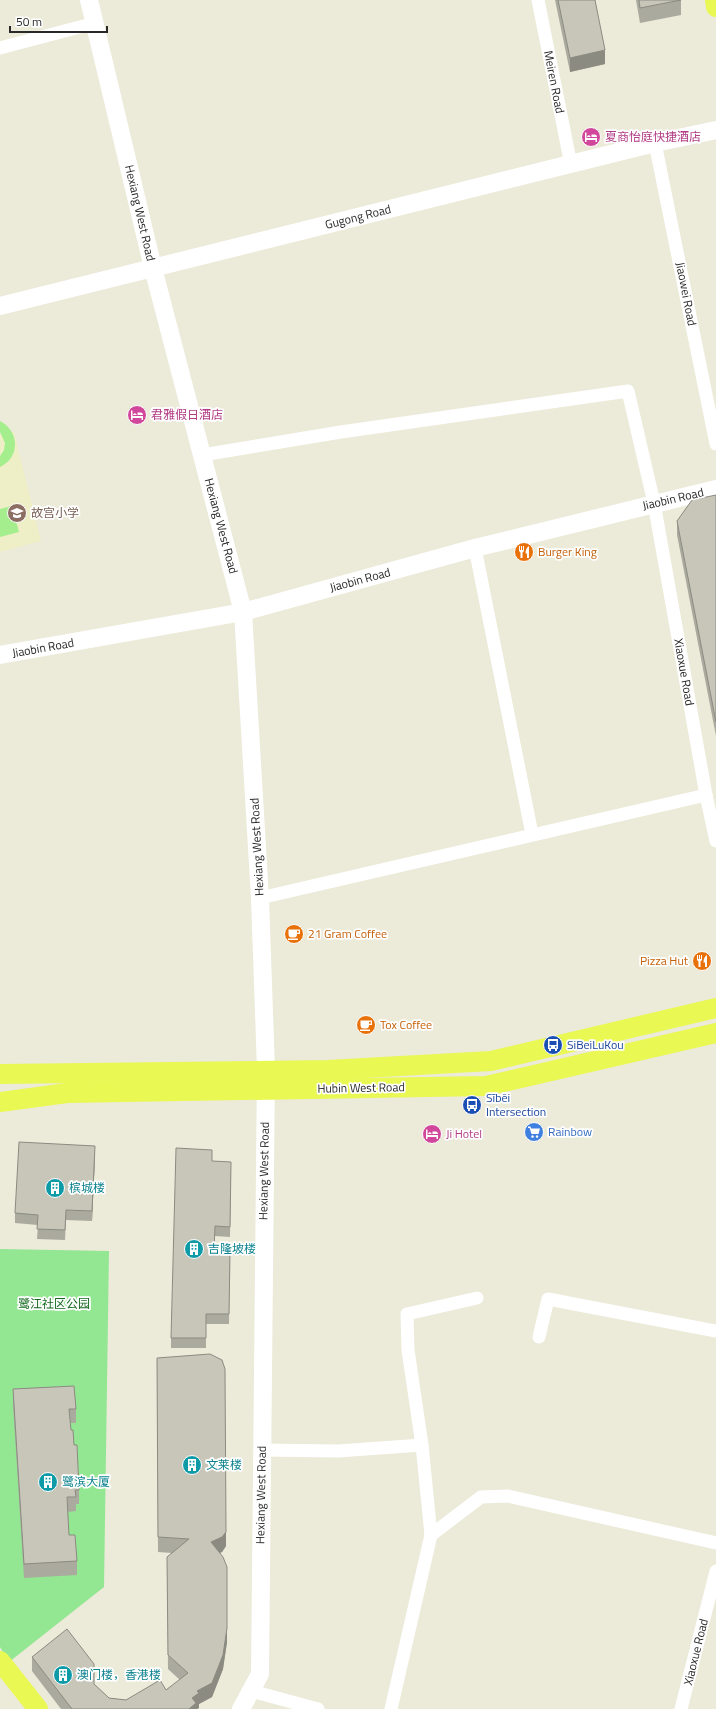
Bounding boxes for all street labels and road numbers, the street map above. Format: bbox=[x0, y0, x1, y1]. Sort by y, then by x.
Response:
street label: Meiren Road bbox=[539, 49, 570, 115]
street label: Hexiang West Road bbox=[120, 163, 161, 263]
street label: Gugong Road bbox=[323, 199, 393, 234]
street label: Jiaowei Road bbox=[671, 260, 702, 328]
street label: Hexiang West Road bbox=[200, 476, 243, 576]
street label: Jiaobin Road bbox=[640, 482, 705, 515]
street label: Jiaobin Road bbox=[327, 562, 392, 597]
street label: Jiaobin Road bbox=[11, 633, 75, 662]
street label: Xiaoxue Road bbox=[669, 637, 700, 707]
street label: Hexiang West Road bbox=[244, 797, 269, 897]
street label: Hubin West Road bbox=[317, 1077, 405, 1098]
street label: Hexiang West Road bbox=[253, 1122, 274, 1220]
street label: Hexiang West Road bbox=[250, 1446, 271, 1544]
street label: Xiaoxue Road bbox=[678, 1617, 713, 1687]

